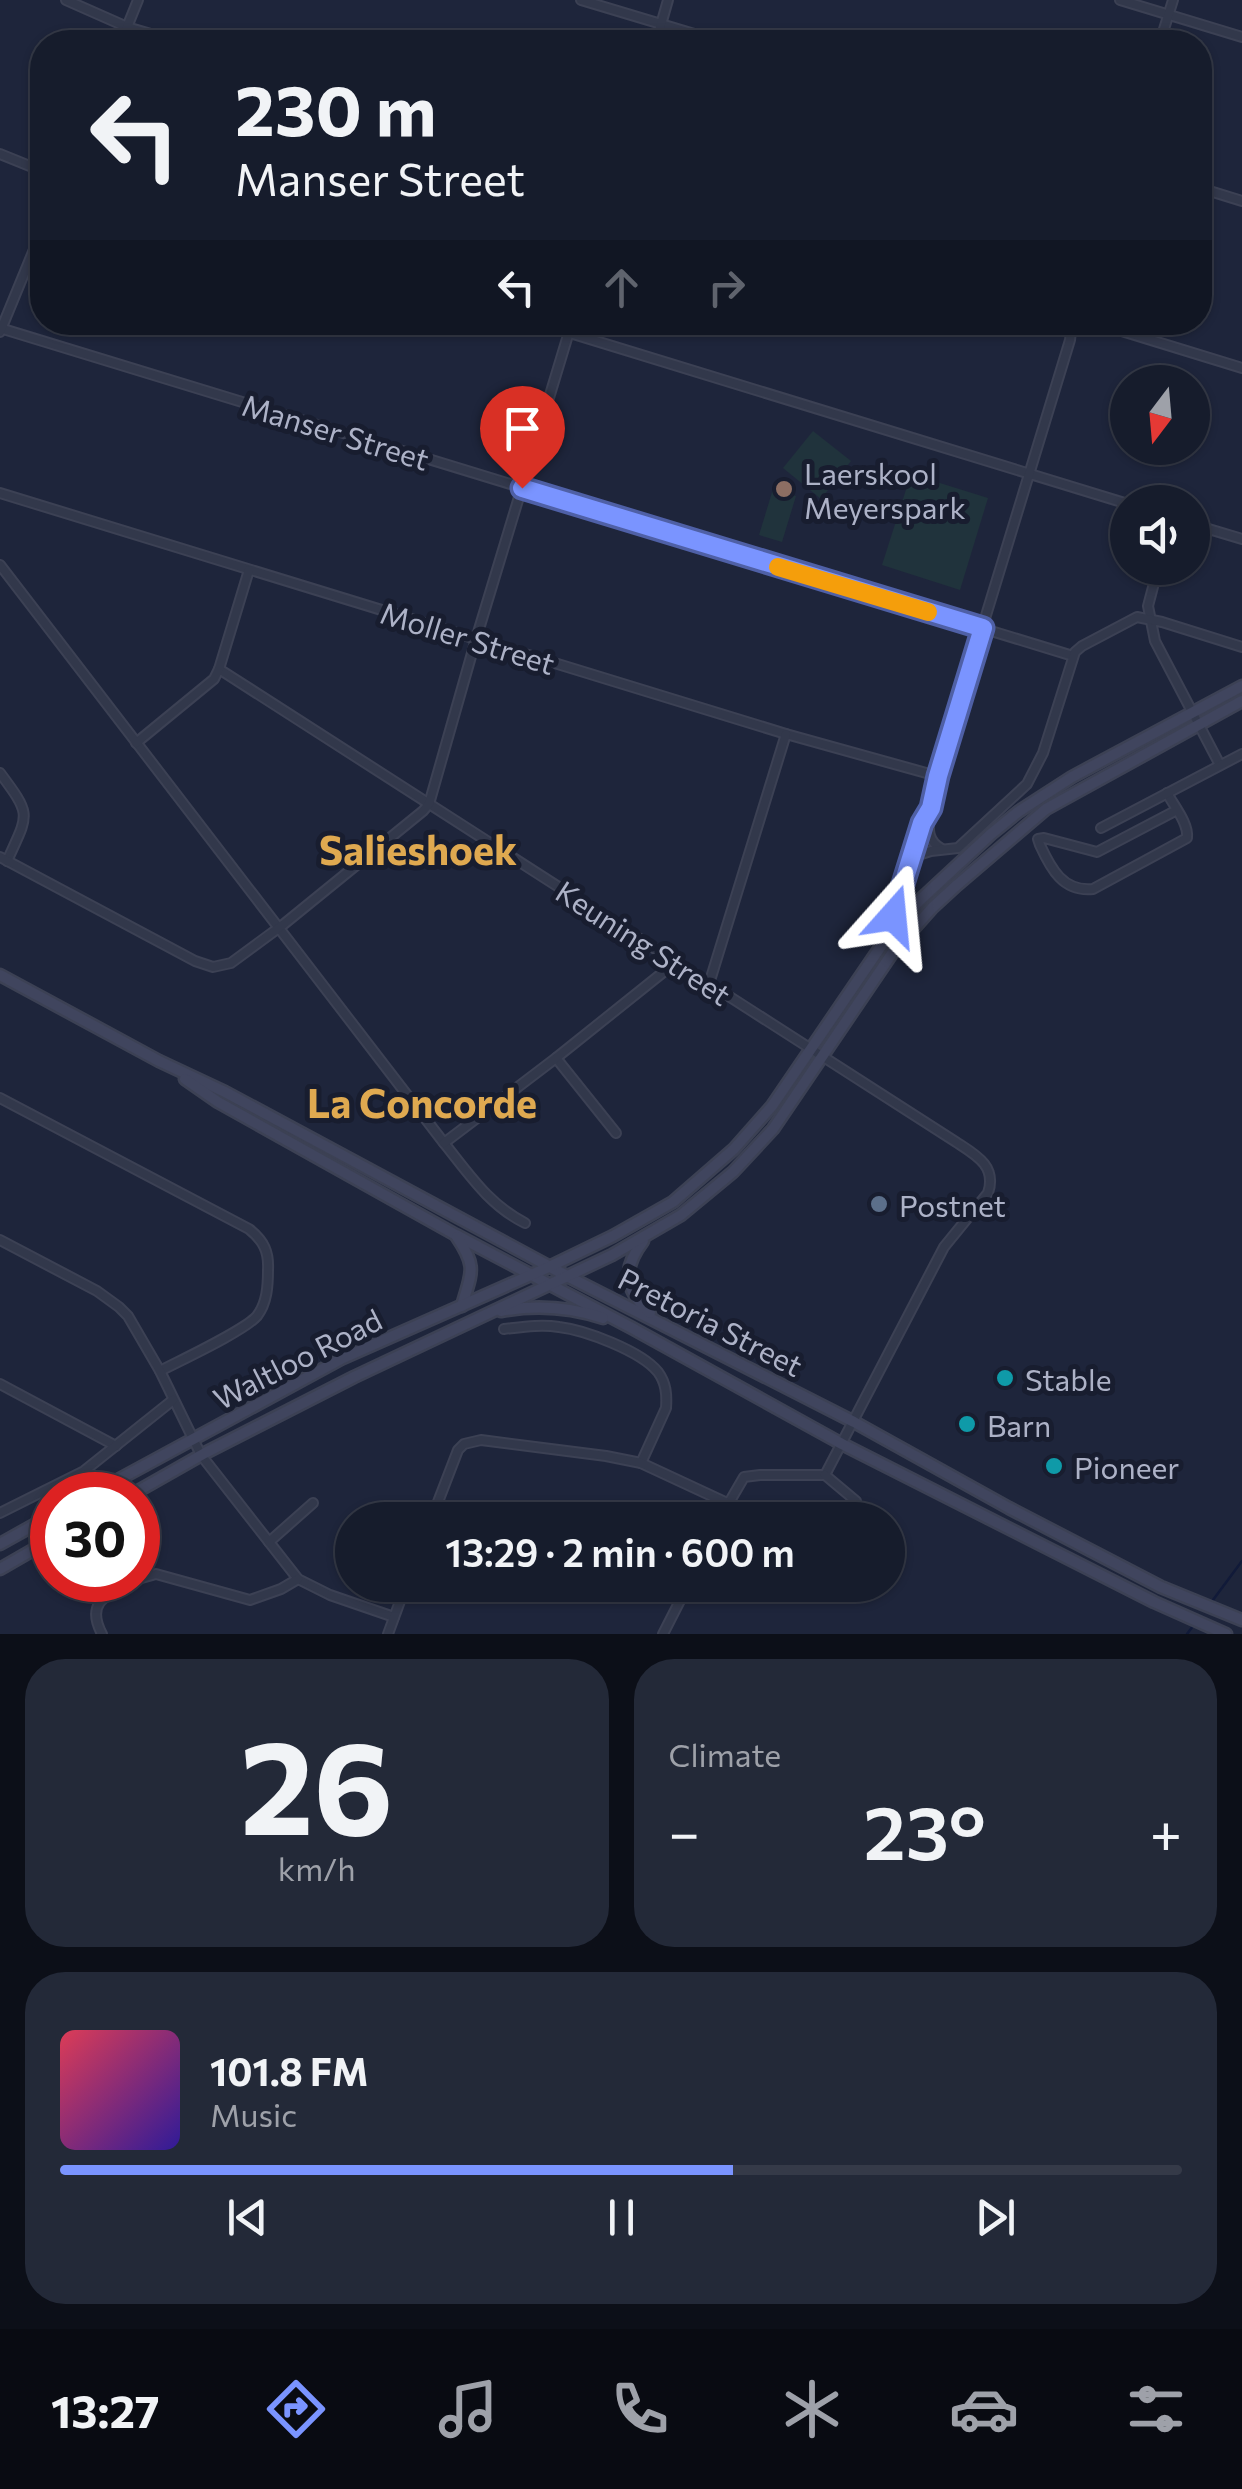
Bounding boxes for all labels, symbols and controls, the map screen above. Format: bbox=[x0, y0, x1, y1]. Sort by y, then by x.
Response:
text: 230 m bbox=[235, 65, 437, 150]
icon: left bbox=[70, 70, 200, 200]
text: Manser Street bbox=[235, 150, 525, 205]
icon: left bbox=[489, 260, 544, 315]
icon: ahead bbox=[594, 260, 649, 315]
icon: right bbox=[699, 260, 754, 315]
north arrow bbox=[1110, 365, 1210, 465]
map controls bbox=[1110, 365, 1210, 585]
street label: Manser Street bbox=[238, 385, 434, 477]
pin bbox=[480, 386, 565, 489]
icon: arrive bbox=[495, 401, 550, 456]
place label: Laerskool Meyerspark bbox=[804, 454, 966, 525]
marker: Laerskool Meyerspark bbox=[773, 478, 795, 500]
button: sound bbox=[1110, 485, 1210, 585]
street label: Moller Street bbox=[376, 593, 560, 681]
district label: Salieshoek bbox=[319, 824, 517, 873]
position arrow bbox=[841, 864, 945, 968]
street label: Keuning Street bbox=[550, 872, 738, 1012]
district label: La Concorde bbox=[307, 1077, 537, 1126]
place label: Postnet bbox=[899, 1186, 1006, 1223]
marker: Postnet bbox=[868, 1193, 890, 1215]
street label: Pretoria Street bbox=[613, 1259, 809, 1383]
street label: Waltloo Road bbox=[207, 1300, 387, 1416]
place label: Stable bbox=[1025, 1360, 1111, 1397]
marker: Stable bbox=[994, 1367, 1016, 1389]
place label: Barn bbox=[987, 1406, 1051, 1443]
marker: Barn bbox=[956, 1413, 978, 1435]
place label: Pioneer bbox=[1074, 1448, 1179, 1485]
marker: Pioneer bbox=[1043, 1455, 1065, 1477]
speed limit sign: 30 bbox=[30, 1472, 160, 1602]
text: 13:29 · 2 min · 600 m bbox=[445, 1528, 795, 1575]
text: 26 bbox=[240, 1703, 393, 1862]
text: Climate bbox=[669, 1734, 781, 1774]
text: 23° bbox=[864, 1784, 986, 1875]
text: − bbox=[669, 1797, 700, 1864]
text: + bbox=[1150, 1797, 1182, 1864]
text: km/h bbox=[278, 1848, 356, 1888]
text: 101.8 FM bbox=[210, 2047, 368, 2094]
text: Music bbox=[210, 2094, 297, 2134]
icon: previous bbox=[220, 2190, 275, 2245]
icon: pause bbox=[594, 2190, 649, 2245]
icon: next bbox=[968, 2190, 1023, 2245]
icon: directions bbox=[261, 2374, 331, 2444]
icon: music bbox=[433, 2374, 503, 2444]
icon: phone bbox=[605, 2374, 675, 2444]
icon: climate bbox=[777, 2374, 847, 2444]
icon: car bbox=[949, 2374, 1019, 2444]
icon: filters bbox=[1121, 2374, 1191, 2444]
text: 13:27 bbox=[51, 2382, 159, 2437]

